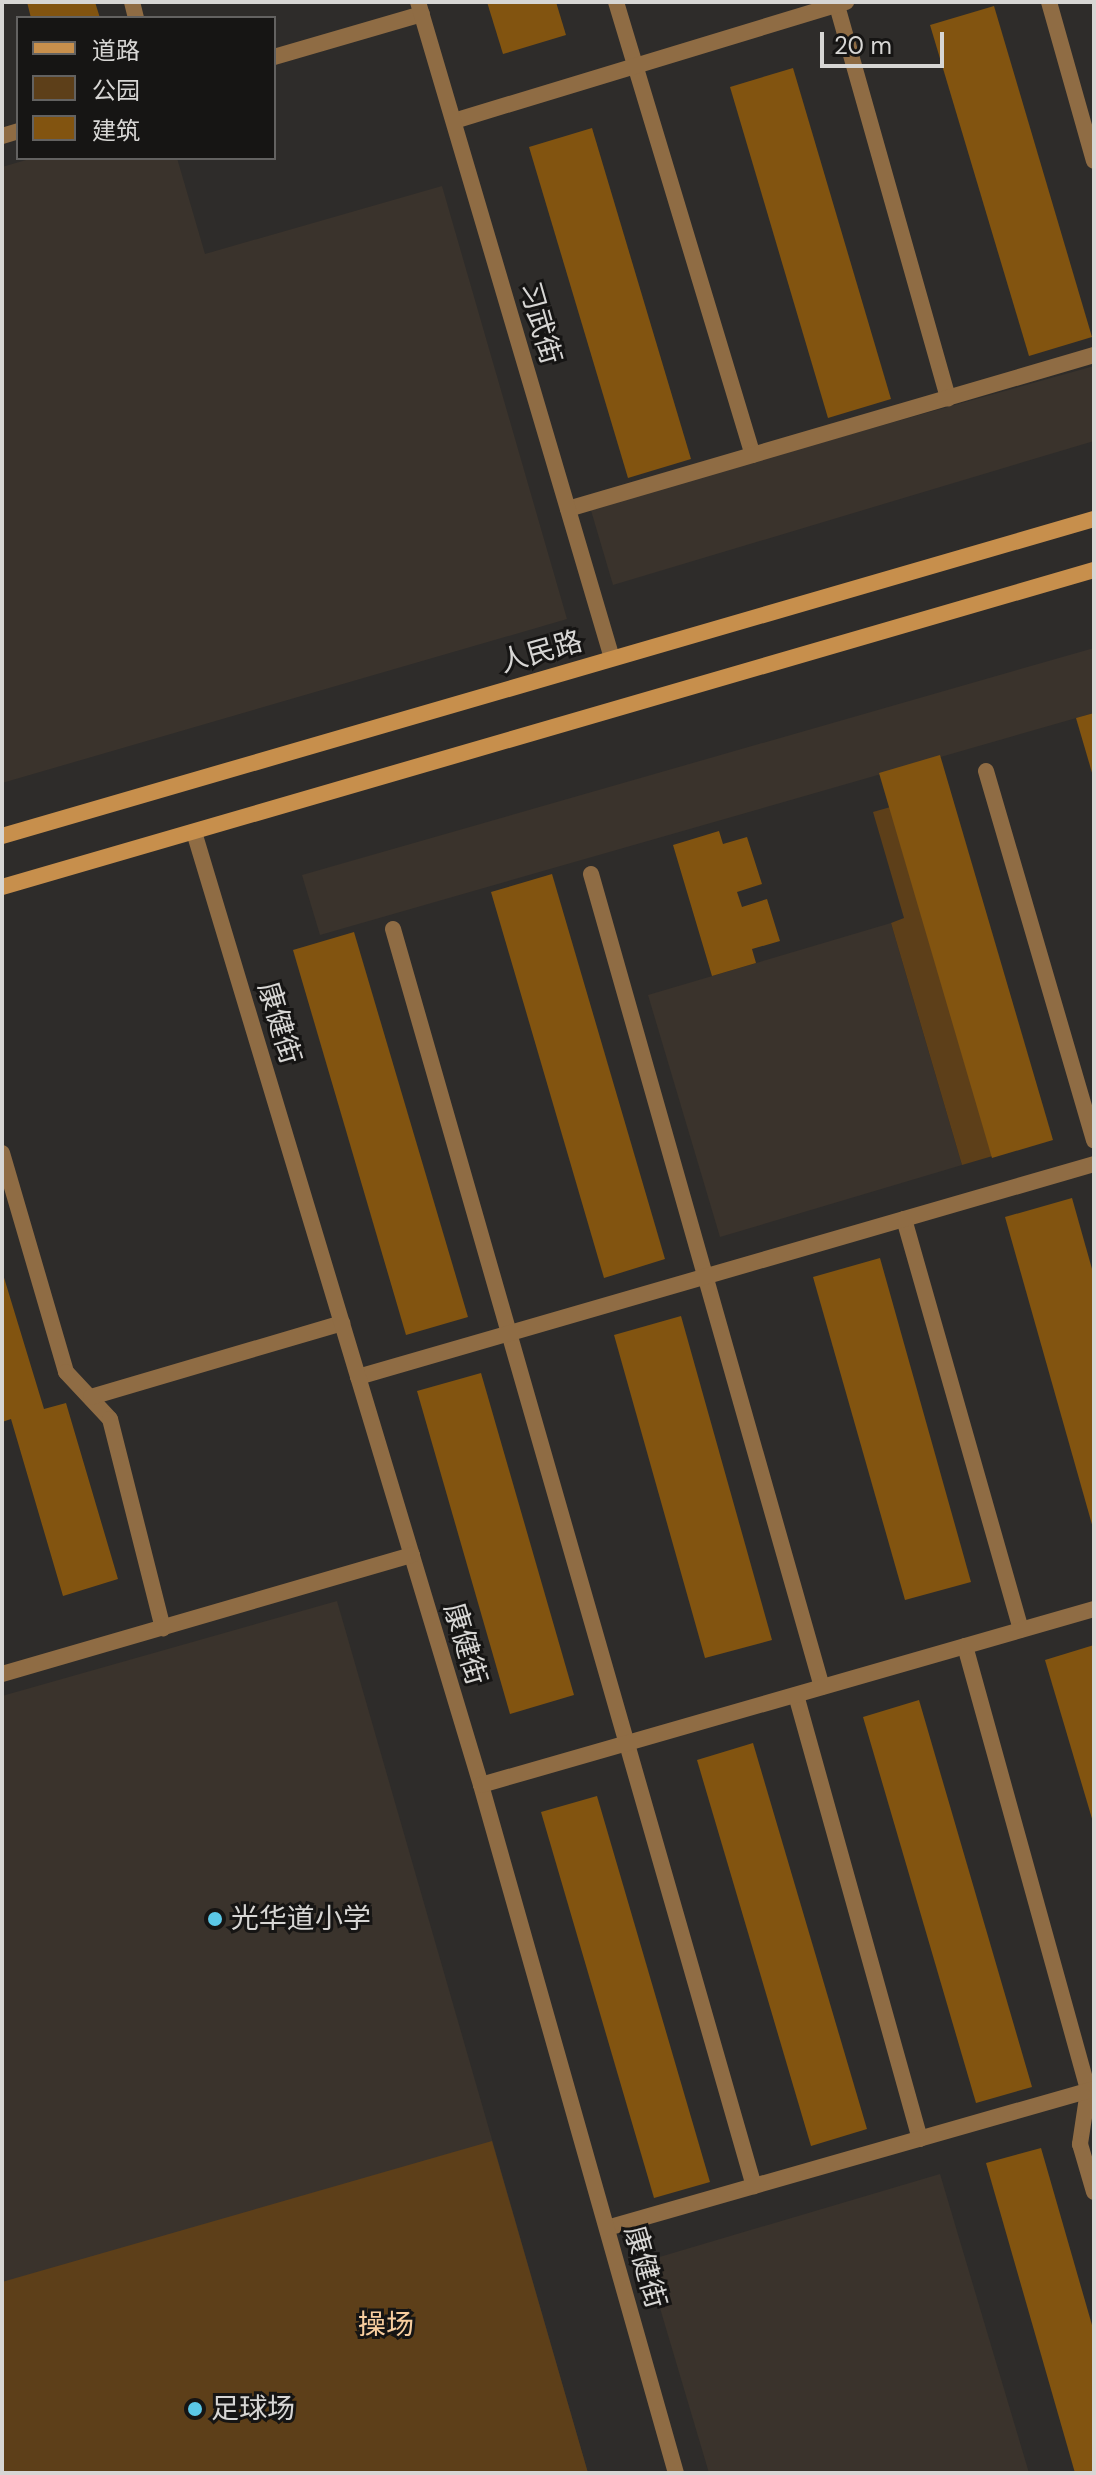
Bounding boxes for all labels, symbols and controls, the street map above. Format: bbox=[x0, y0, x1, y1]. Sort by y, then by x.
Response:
legend bbox=[16, 16, 276, 160]
scale bar bbox=[824, 16, 948, 66]
text: 20 m bbox=[834, 30, 892, 61]
text: 道路 bbox=[92, 35, 140, 66]
text: 公园 bbox=[92, 75, 140, 106]
text: 建筑 bbox=[92, 115, 140, 146]
street label: 习武街 bbox=[512, 278, 568, 368]
street label: 人民路 bbox=[496, 624, 586, 680]
street label: 康健街 bbox=[251, 978, 307, 1068]
street label: 康健街 bbox=[437, 1599, 493, 1689]
place label: 光华道小学 bbox=[231, 1902, 371, 1936]
marker: 光华道小学 bbox=[206, 1910, 224, 1928]
street label: 康健街 bbox=[617, 2222, 673, 2312]
park label: 操场 bbox=[358, 2308, 414, 2342]
place label: 足球场 bbox=[211, 2392, 295, 2426]
marker: 足球场 bbox=[186, 2400, 204, 2418]

